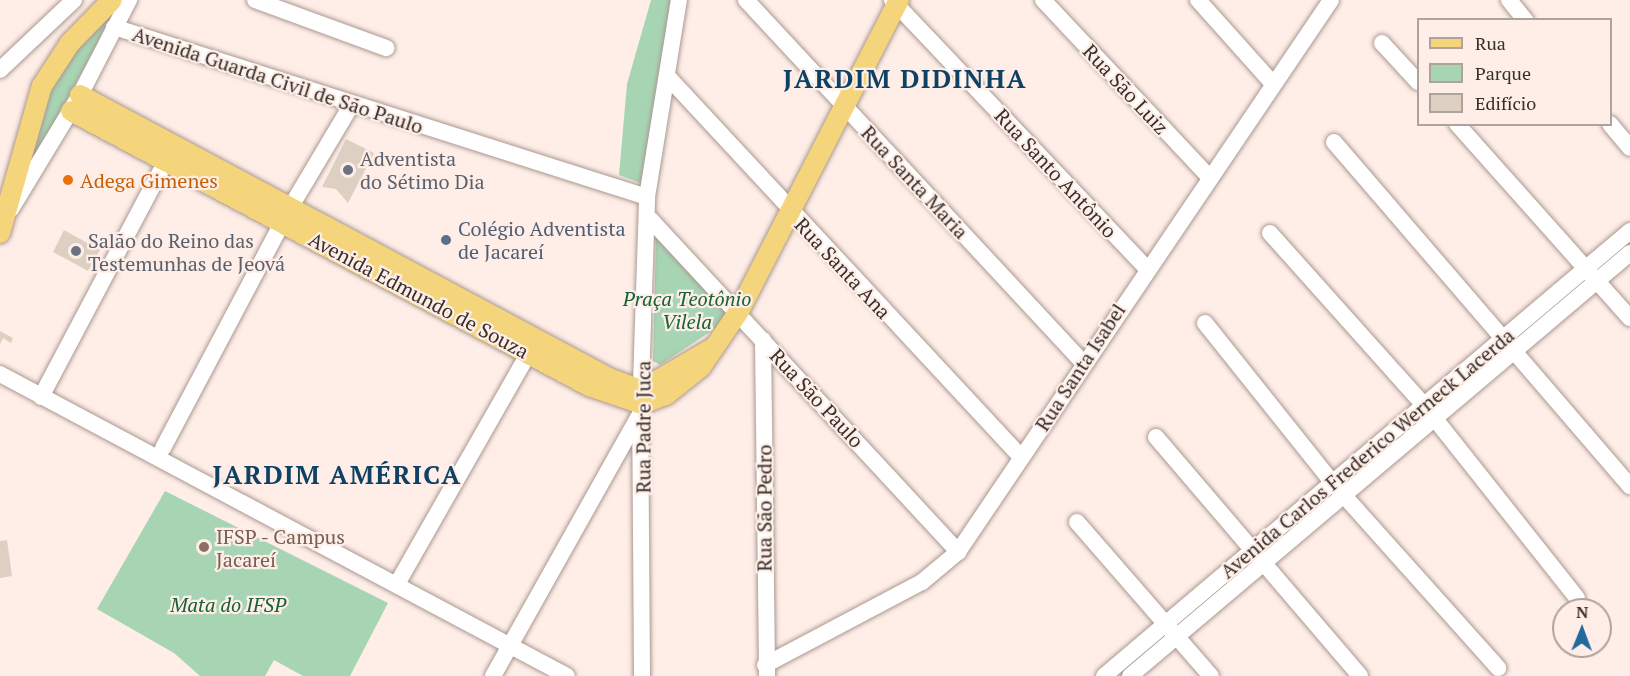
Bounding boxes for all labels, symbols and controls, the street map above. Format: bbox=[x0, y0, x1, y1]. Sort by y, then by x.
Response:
legend bbox=[1417, 18, 1612, 126]
street label: Avenida Guarda Civil de São Paulo bbox=[130, 22, 426, 138]
text: Rua bbox=[1475, 31, 1506, 55]
street label: Rua São Luiz bbox=[1078, 39, 1174, 139]
text: Parque bbox=[1475, 61, 1531, 85]
district label: JARDIM DIDINHA bbox=[783, 63, 1027, 95]
text: Edifício bbox=[1475, 91, 1536, 115]
street label: Rua Santo Antônio bbox=[990, 103, 1122, 243]
street label: Rua Santa Maria bbox=[857, 121, 973, 243]
place label: Adventista do Sétimo Dia bbox=[360, 146, 485, 193]
marker: Adventista do Sétimo Dia bbox=[341, 163, 355, 177]
place label: Adega Gimenes bbox=[80, 168, 218, 192]
marker: Adega Gimenes bbox=[61, 173, 75, 187]
street label: Rua Santa Ana bbox=[790, 212, 896, 324]
place label: Colégio Adventista de Jacareí bbox=[458, 216, 626, 263]
street label: Avenida Edmundo de Souza bbox=[305, 227, 533, 363]
place label: Salão do Reino das Testemunhas de Jeová bbox=[88, 228, 285, 275]
marker: Colégio Adventista de Jacareí bbox=[439, 233, 453, 247]
marker: Salão do Reino das Testemunhas de Jeová bbox=[69, 244, 83, 258]
park label: Praça Teotônio Vilela bbox=[623, 286, 751, 333]
street label: Rua Santa Isabel bbox=[1030, 299, 1130, 435]
street label: Avenida Carlos Frederico Werneck Lacerda bbox=[1215, 323, 1519, 583]
street label: Rua São Paulo bbox=[765, 344, 869, 452]
street label: Rua Padre Juca bbox=[631, 361, 655, 493]
street label: Rua São Pedro bbox=[752, 444, 776, 572]
district label: JARDIM AMÉRICA bbox=[212, 459, 462, 491]
place label: IFSP - Campus Jacareí bbox=[216, 524, 346, 571]
marker: IFSP - Campus Jacareí bbox=[197, 540, 211, 554]
park label: Mata do IFSP bbox=[170, 592, 286, 616]
north arrow bbox=[1552, 598, 1612, 658]
text: N bbox=[1576, 601, 1589, 623]

